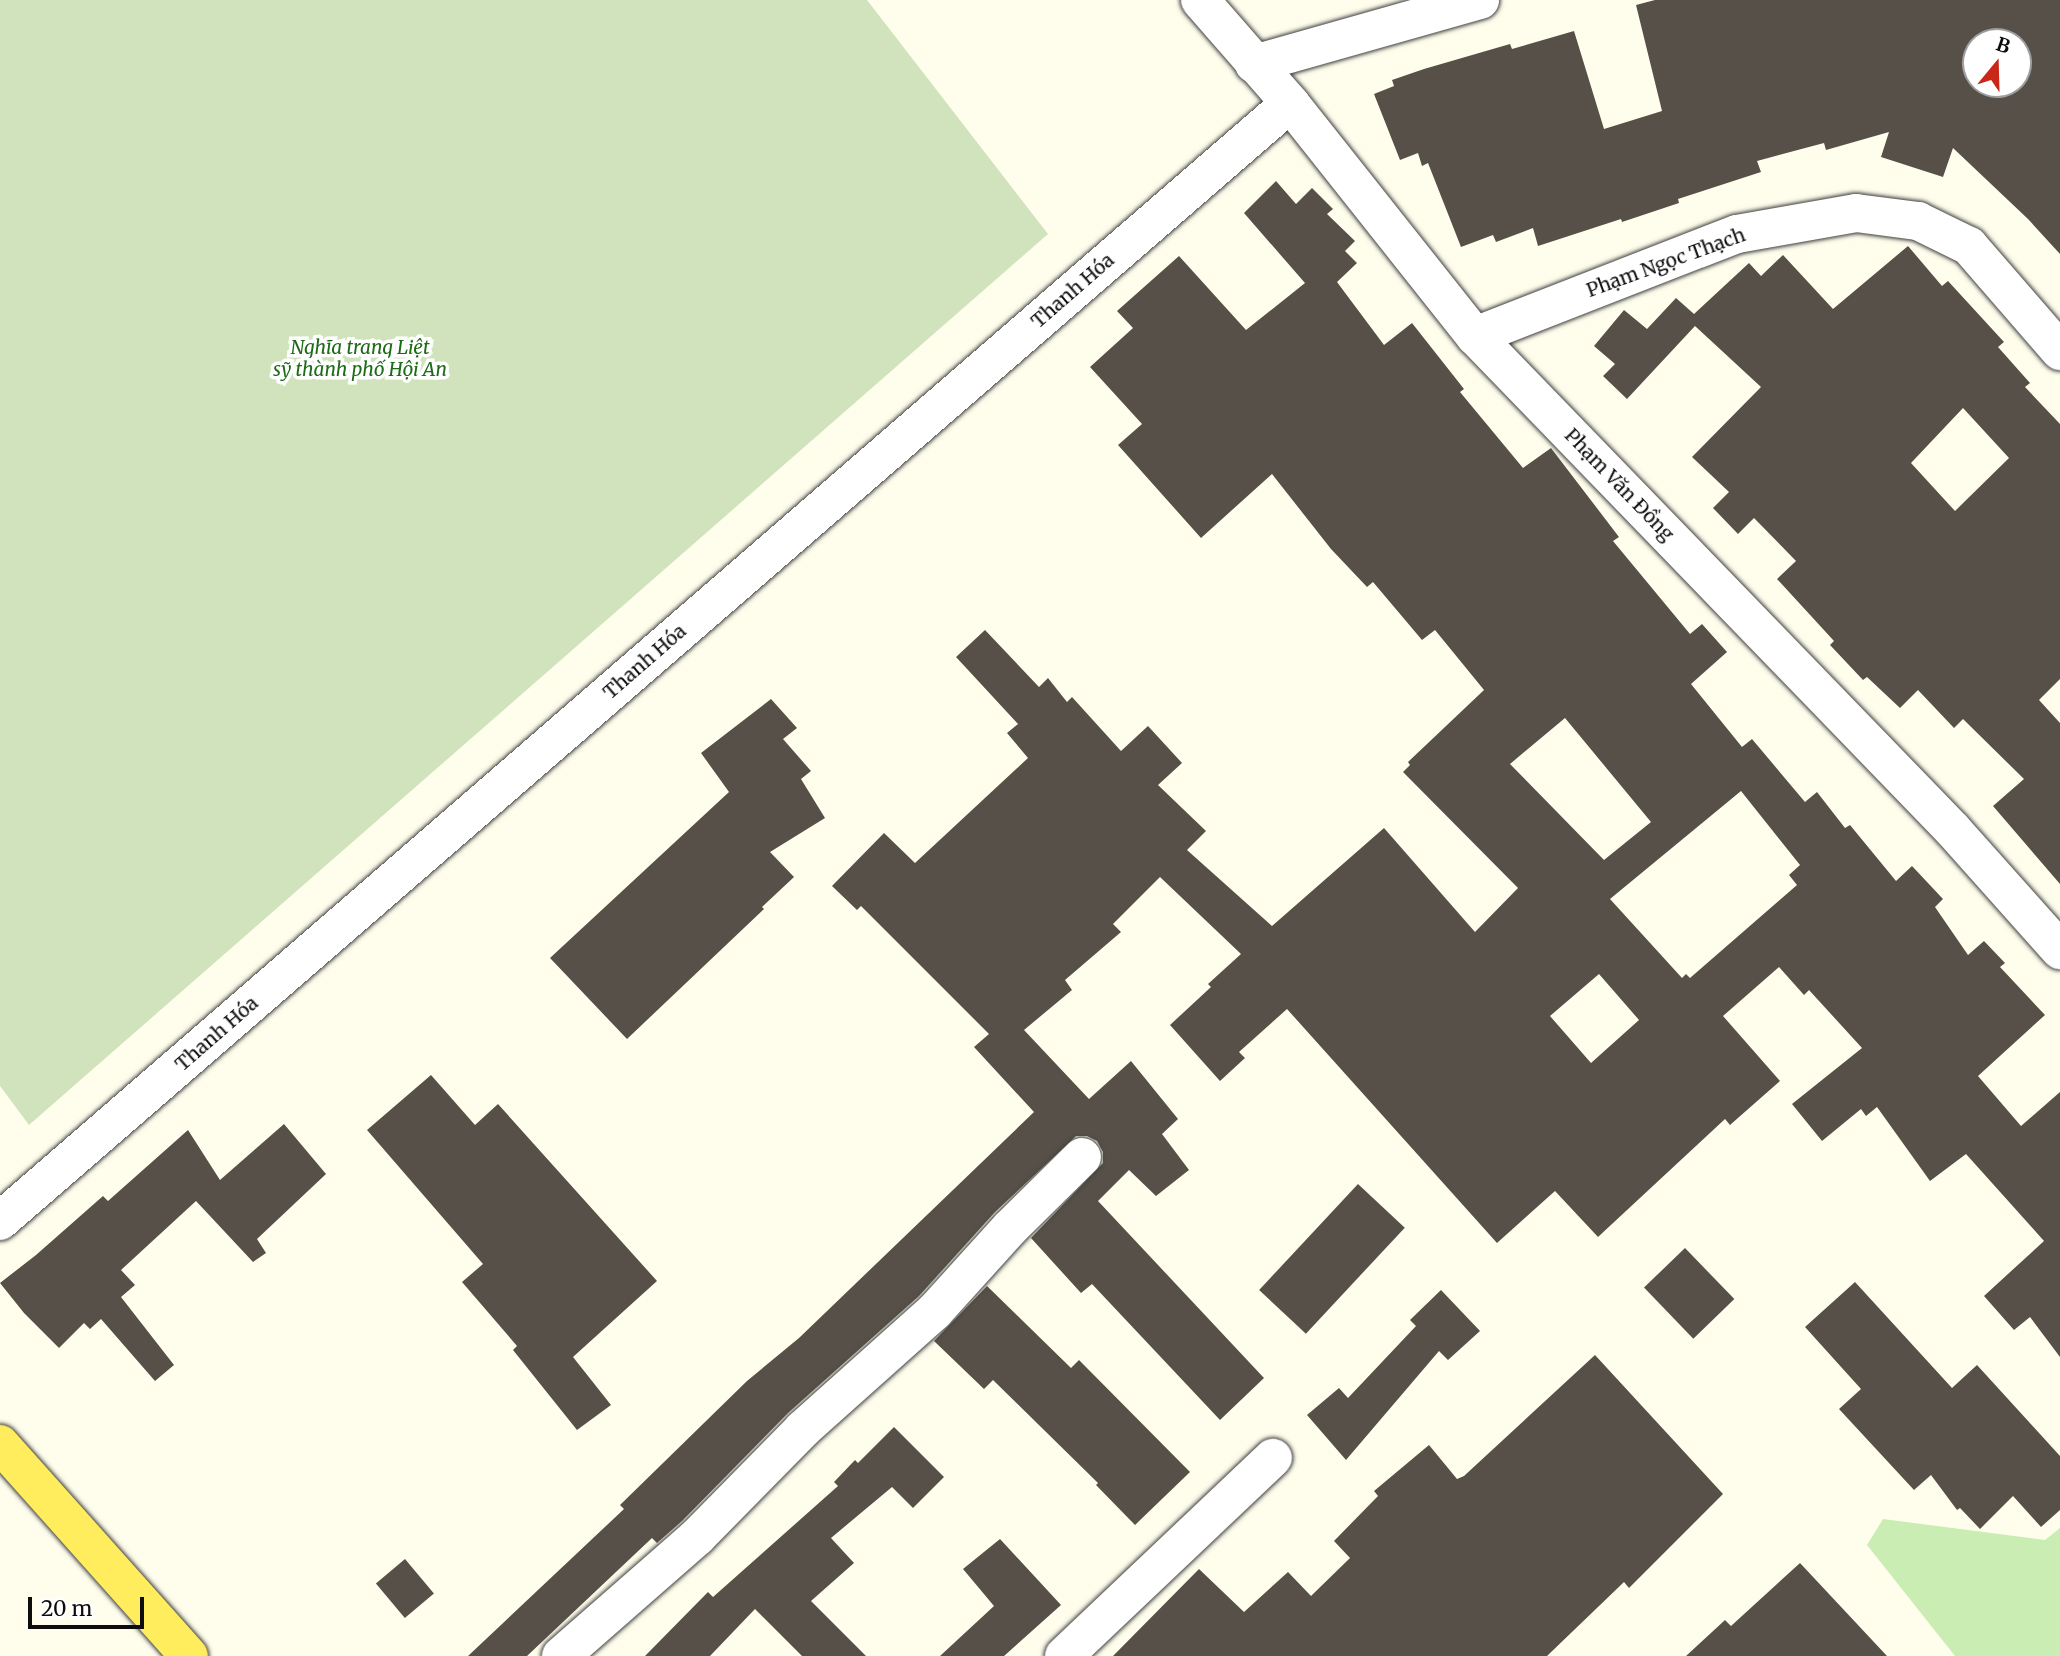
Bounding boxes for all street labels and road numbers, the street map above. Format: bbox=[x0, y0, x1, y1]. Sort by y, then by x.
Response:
street label: Phạm Ngọc Thạch bbox=[1584, 224, 1748, 302]
street label: Thanh Hóa bbox=[1027, 249, 1119, 333]
street label: Phạm Văn Đồng bbox=[1560, 424, 1678, 546]
street label: Thanh Hóa bbox=[599, 620, 691, 704]
street label: Thanh Hóa bbox=[171, 992, 263, 1076]

